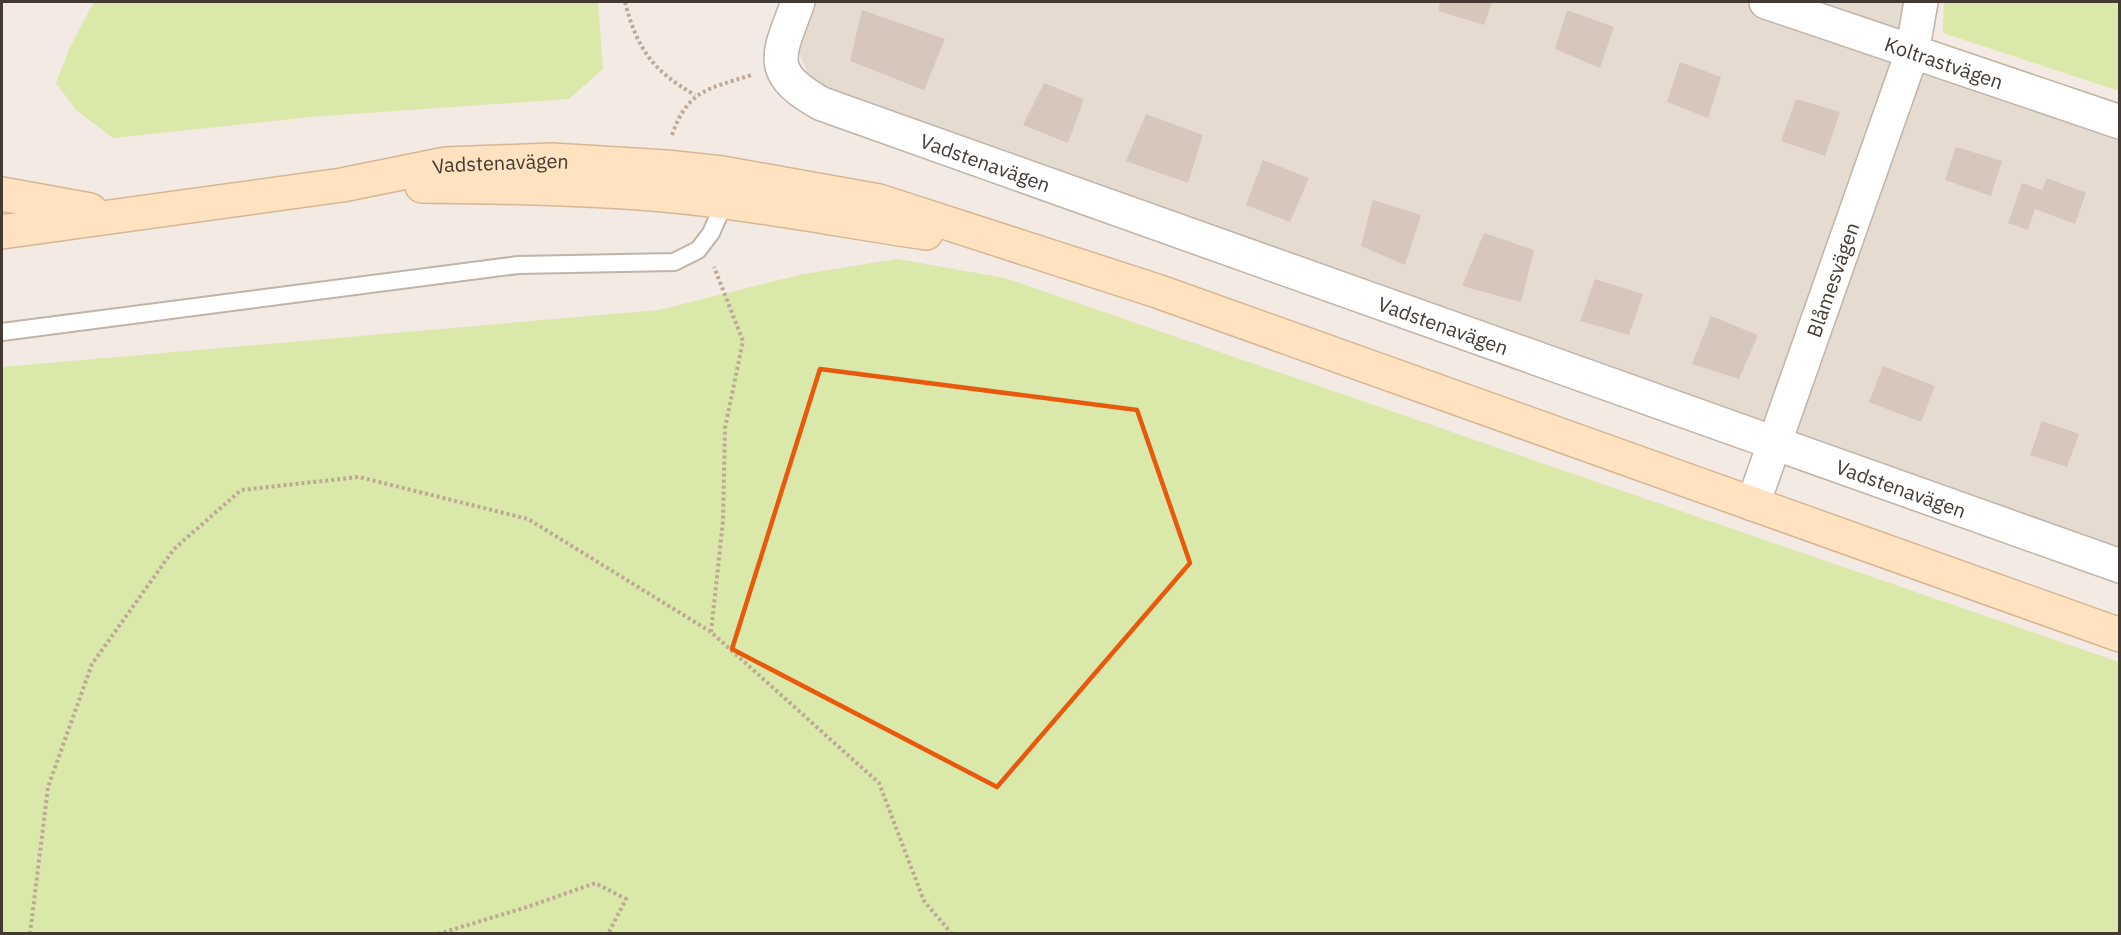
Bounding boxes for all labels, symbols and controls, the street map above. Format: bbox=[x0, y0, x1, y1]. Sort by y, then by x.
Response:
street label: Koltrastvägen bbox=[1881, 30, 2007, 95]
street label: Vadstenavägen bbox=[917, 127, 1054, 198]
street label: Vadstenavägen bbox=[430, 146, 570, 180]
street label: Blåmesvägen bbox=[1799, 218, 1865, 341]
street label: Vadstenavägen bbox=[1374, 290, 1512, 361]
street label: Vadstenavägen bbox=[1832, 453, 1970, 524]

